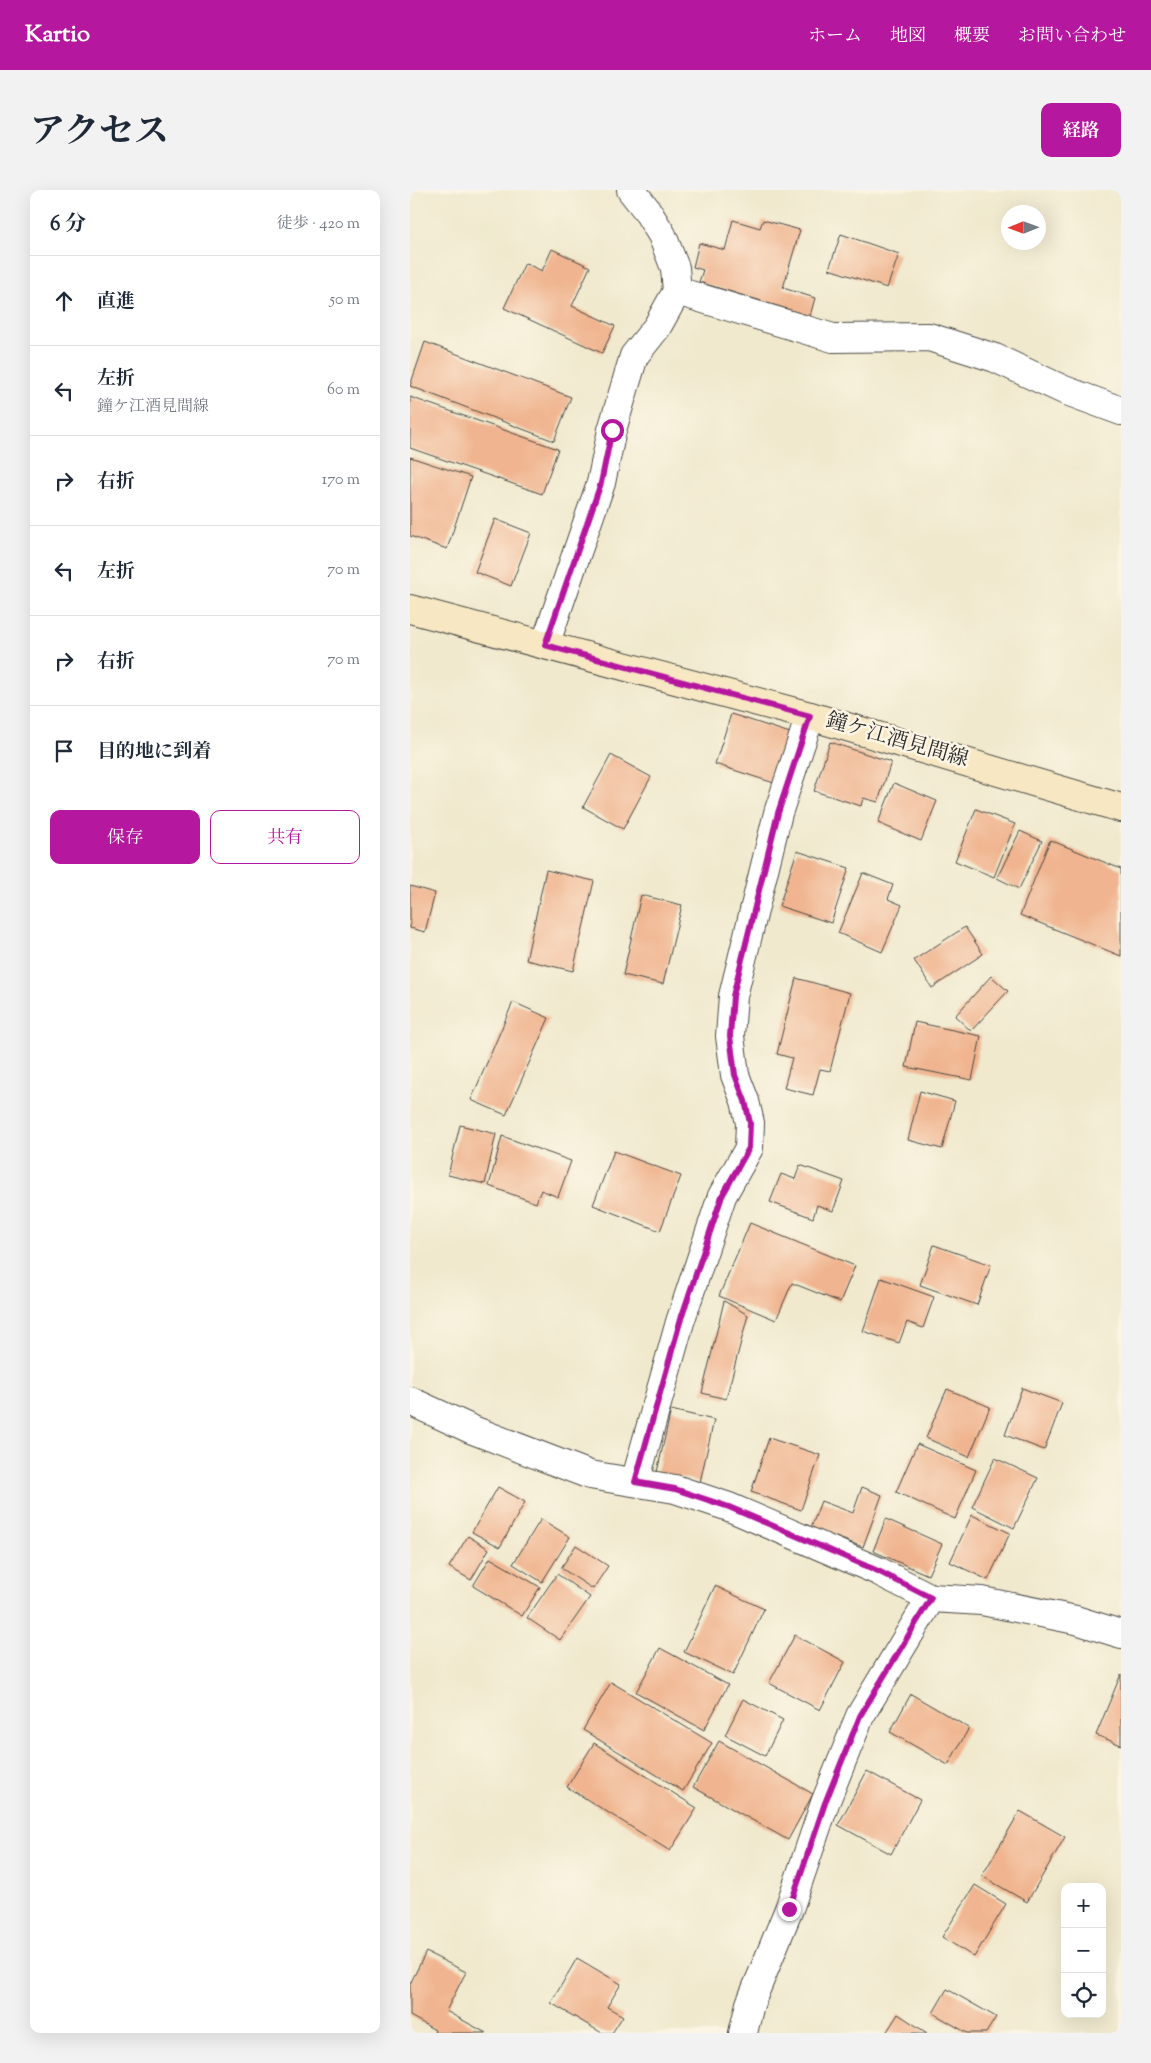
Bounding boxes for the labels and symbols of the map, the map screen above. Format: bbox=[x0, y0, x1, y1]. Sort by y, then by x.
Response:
north arrow bbox=[1001, 205, 1046, 250]
route start bbox=[601, 419, 624, 442]
street label: 鐘ケ江酒見間線 bbox=[822, 706, 972, 776]
route end bbox=[778, 1898, 801, 1921]

